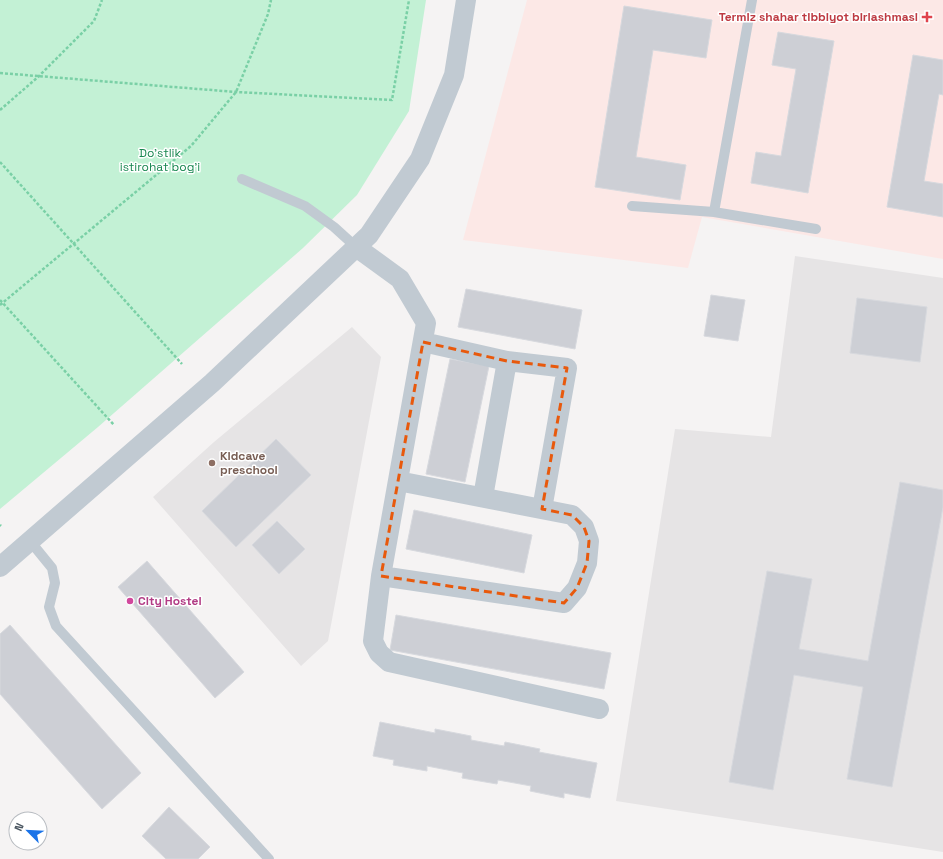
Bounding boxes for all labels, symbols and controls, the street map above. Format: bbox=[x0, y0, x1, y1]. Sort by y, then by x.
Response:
place label: Termiz shahar tibbiyot birlashmasi bbox=[719, 9, 918, 25]
marker: Termiz shahar tibbiyot birlashmasi bbox=[921, 11, 933, 23]
park label: Do'stlik istirohat bog'i bbox=[120, 145, 200, 175]
place label: Kidcave preschool bbox=[220, 448, 278, 478]
marker: Kidcave preschool bbox=[207, 458, 217, 468]
place label: City Hostel bbox=[138, 593, 202, 609]
marker: City Hostel bbox=[125, 596, 135, 606]
north arrow bbox=[8, 811, 48, 851]
text: N bbox=[11, 821, 27, 833]

